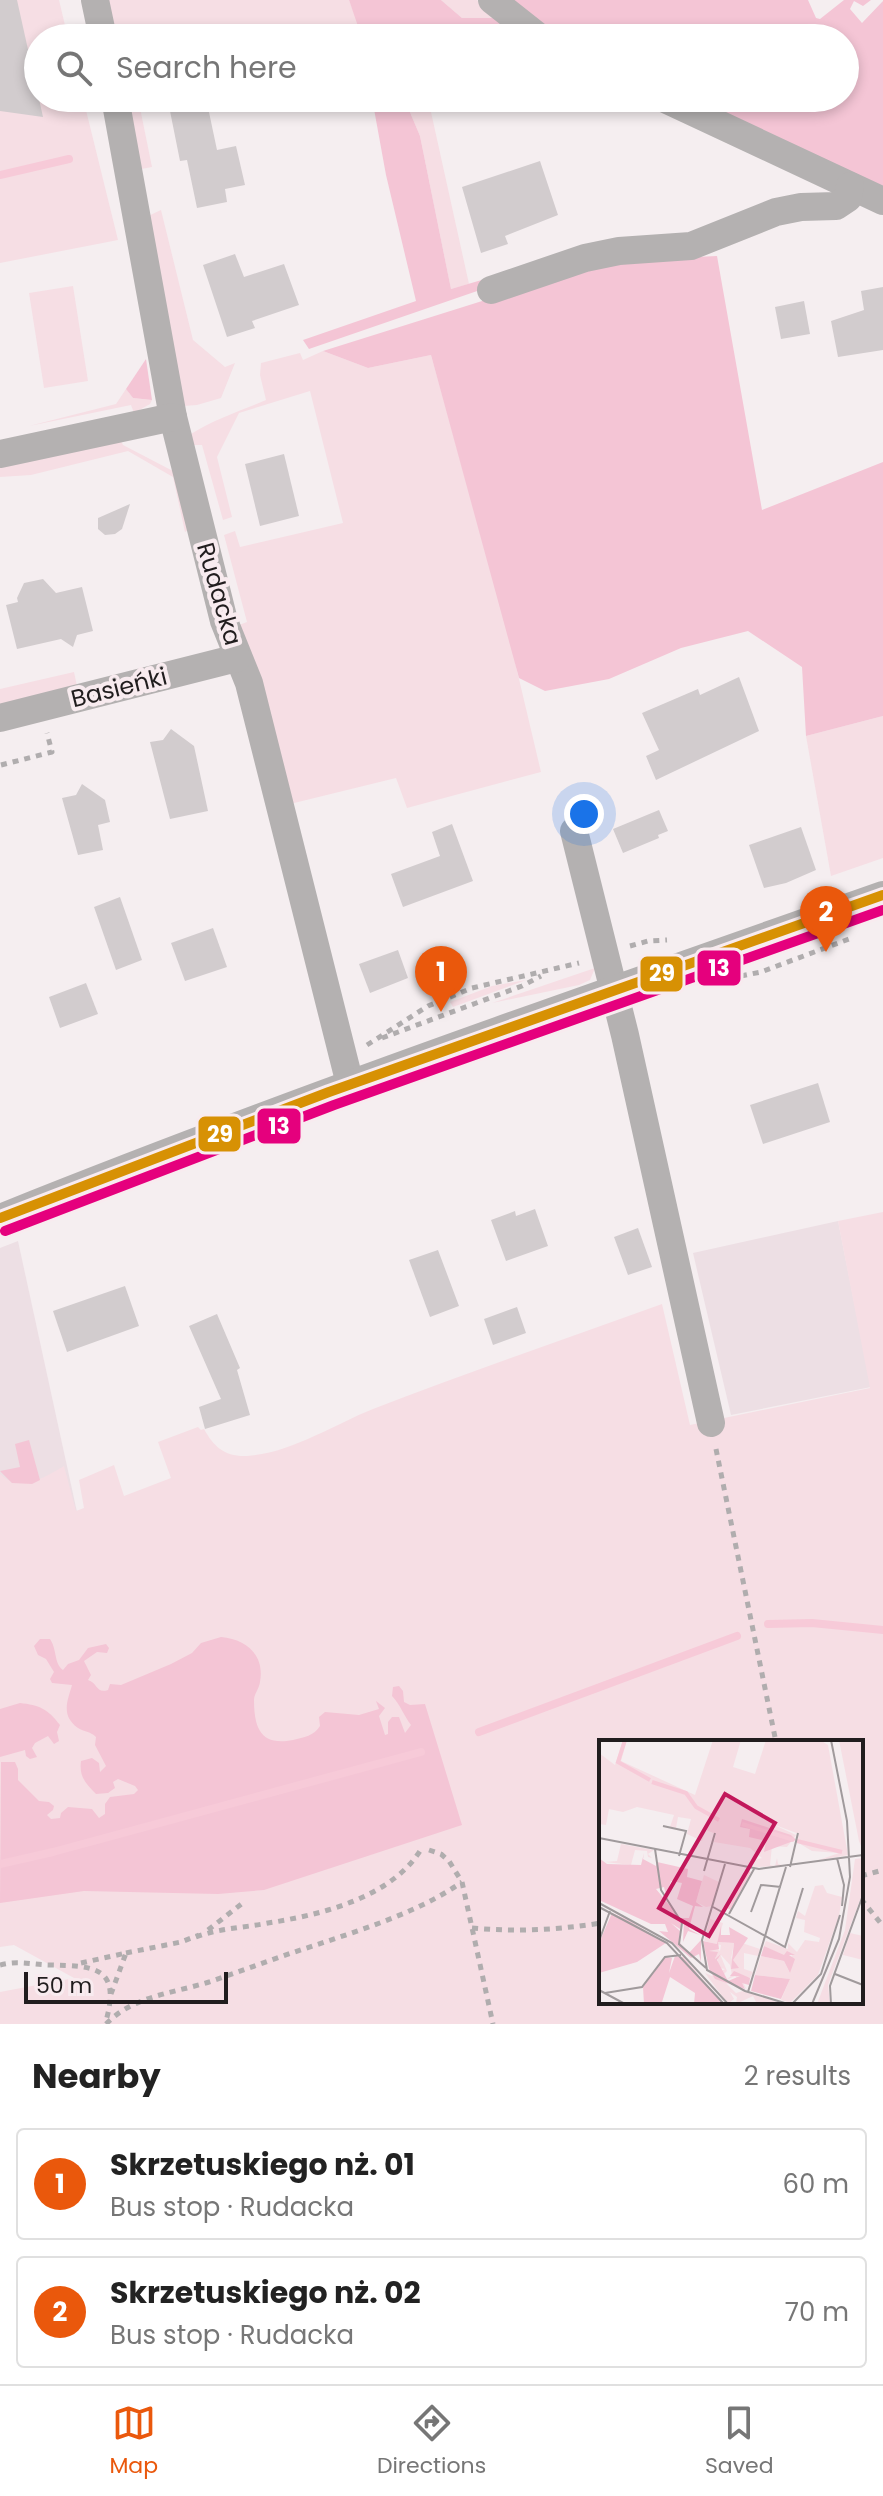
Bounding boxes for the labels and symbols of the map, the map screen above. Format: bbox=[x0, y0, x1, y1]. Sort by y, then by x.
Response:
street label: Rudacka bbox=[189, 539, 250, 649]
street label: Basieńki bbox=[67, 660, 170, 715]
your location bbox=[564, 794, 604, 834]
pin: 2 bbox=[800, 886, 852, 952]
pin: 1 bbox=[415, 946, 467, 1012]
line badge: 13 bbox=[696, 949, 742, 987]
text: 13 bbox=[708, 953, 730, 984]
line badge: 29 bbox=[639, 955, 684, 993]
text: 29 bbox=[649, 958, 675, 989]
line badge: 13 bbox=[256, 1107, 302, 1145]
text: 13 bbox=[268, 1111, 290, 1142]
line badge: 29 bbox=[197, 1115, 242, 1153]
text: 29 bbox=[207, 1119, 233, 1150]
inset map bbox=[599, 1740, 863, 2004]
scale bar bbox=[24, 1968, 228, 2004]

